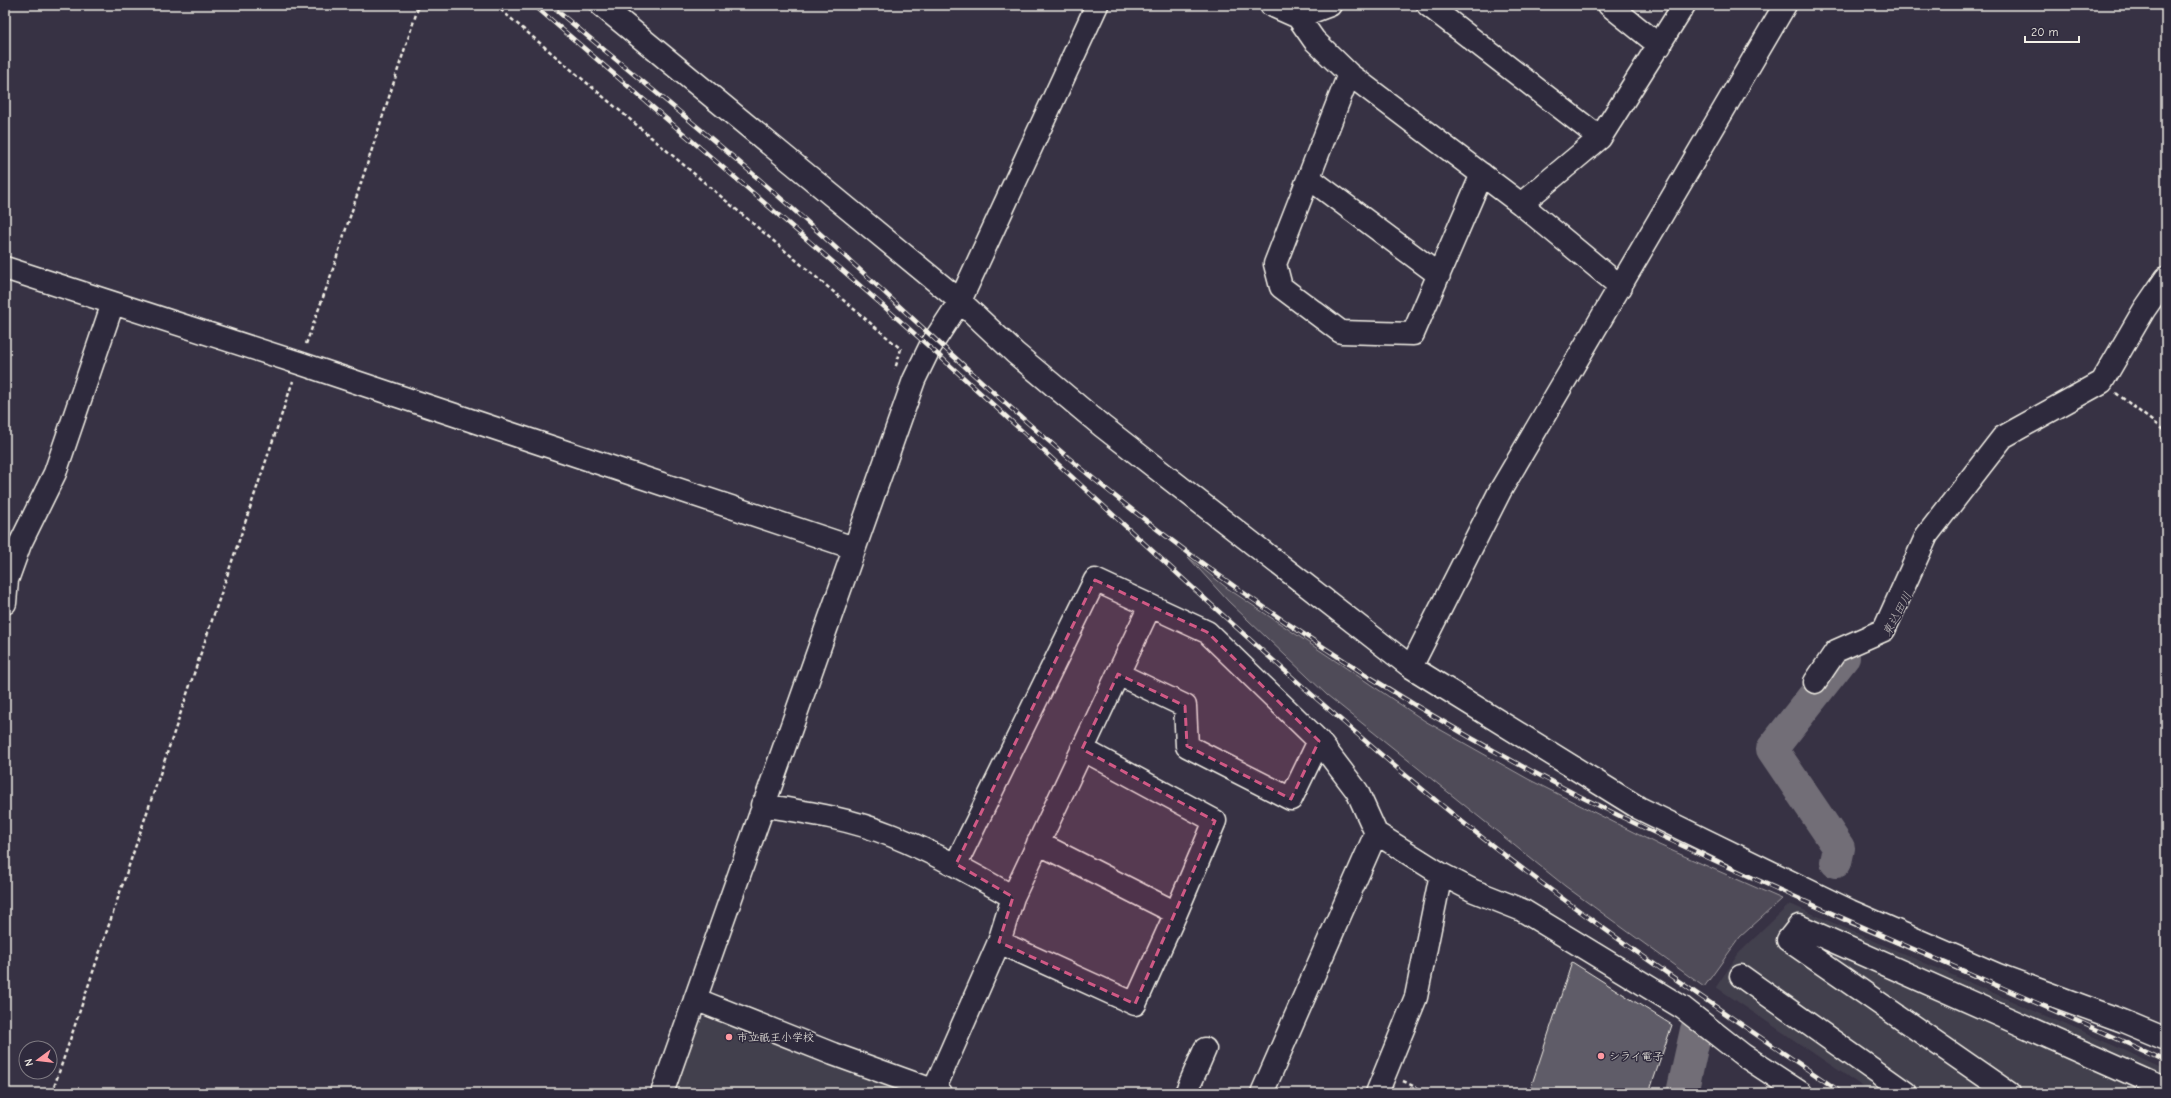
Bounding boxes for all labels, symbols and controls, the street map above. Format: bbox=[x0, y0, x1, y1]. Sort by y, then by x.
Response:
scale bar bbox=[2025, 18, 2079, 44]
text: 20 m bbox=[2031, 25, 2059, 39]
water label: 東込田川 bbox=[1880, 590, 1914, 638]
place label: 市立祇王小学校 bbox=[737, 1031, 814, 1044]
marker: 市立祇王小学校 bbox=[724, 1032, 734, 1042]
north arrow bbox=[18, 1040, 58, 1080]
place label: シライ電子 bbox=[1609, 1050, 1664, 1063]
marker: シライ電子 bbox=[1596, 1051, 1606, 1061]
text: N bbox=[22, 1057, 36, 1068]

